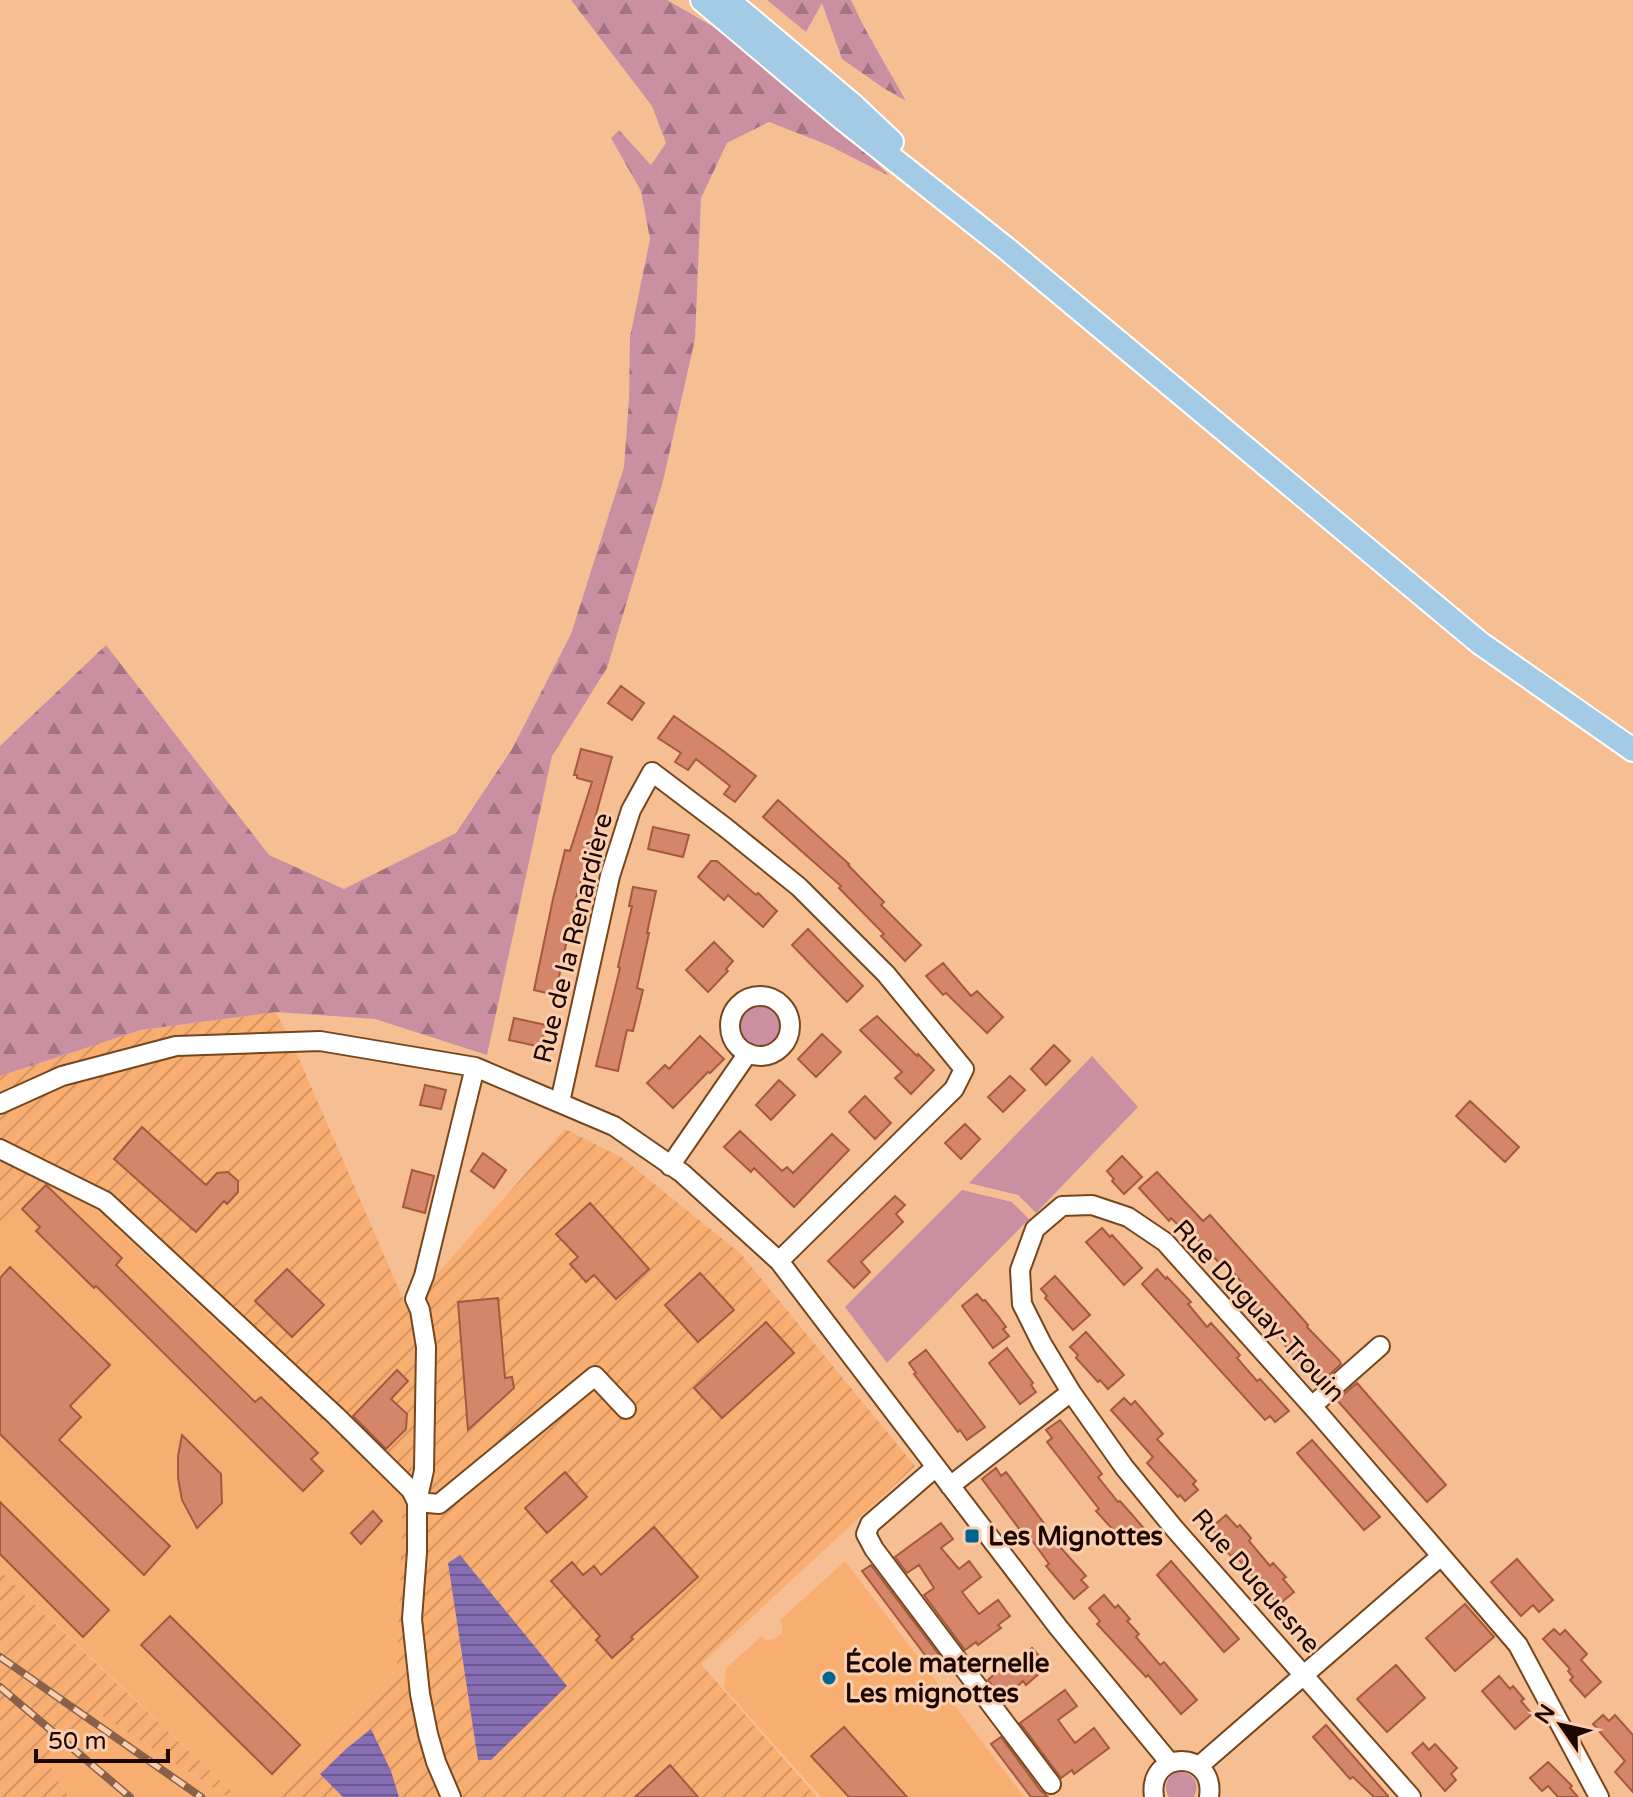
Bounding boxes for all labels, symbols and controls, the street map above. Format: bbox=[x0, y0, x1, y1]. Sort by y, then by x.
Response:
street label: Rue de la Renardière bbox=[527, 810, 619, 1066]
street label: Rue Duguay-Trouin bbox=[1166, 1213, 1352, 1409]
street label: Rue Duquesne bbox=[1185, 1503, 1327, 1659]
place label: Les Mignottes bbox=[988, 1521, 1163, 1552]
marker: Les Mignottes bbox=[963, 1527, 981, 1545]
place label: École maternelle Les mignottes bbox=[845, 1647, 1050, 1709]
marker: École maternelle Les mignottes bbox=[820, 1669, 838, 1687]
north arrow bbox=[1521, 1685, 1601, 1765]
text: N bbox=[1530, 1700, 1561, 1729]
scale bar bbox=[36, 1713, 168, 1763]
text: 50 m bbox=[48, 1727, 106, 1756]

